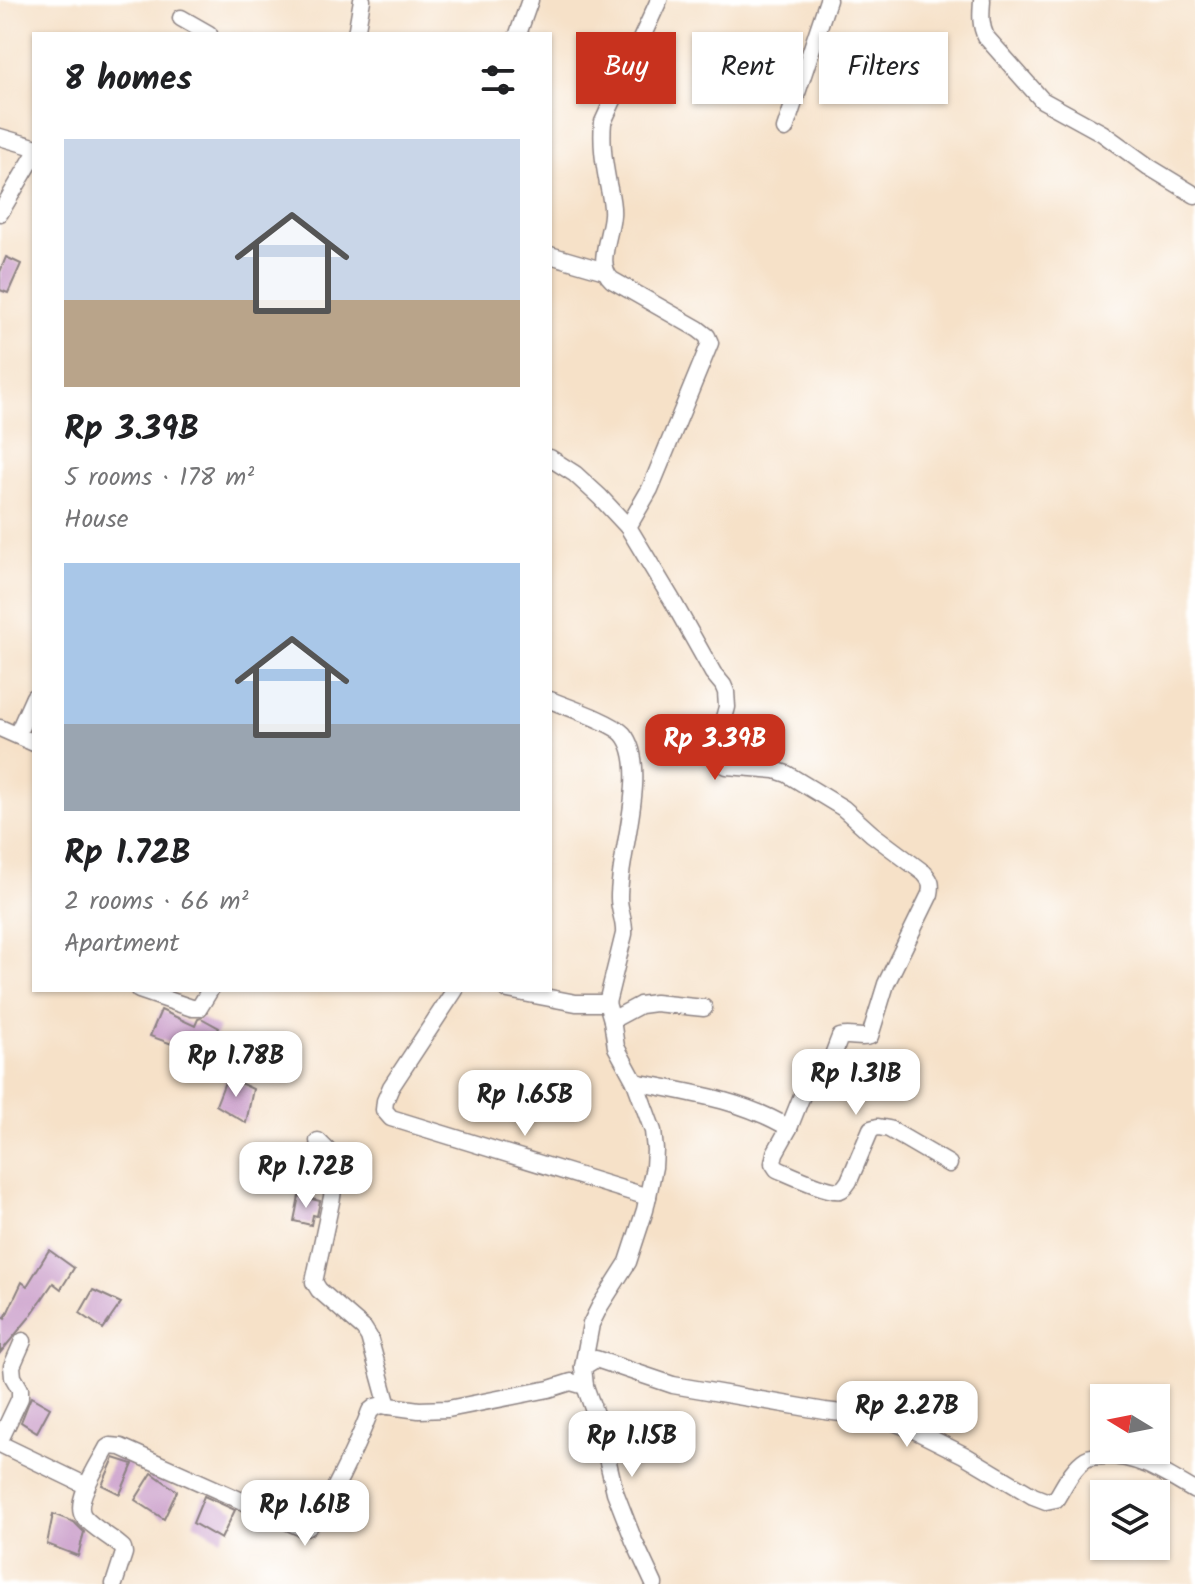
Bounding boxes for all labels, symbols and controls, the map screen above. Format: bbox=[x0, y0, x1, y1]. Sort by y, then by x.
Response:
chip: Buy bbox=[576, 32, 676, 104]
chip: Rent bbox=[692, 32, 803, 104]
chip: Filters bbox=[819, 32, 948, 104]
text: 8 homes bbox=[64, 53, 192, 107]
icon: filters bbox=[476, 58, 520, 102]
icon: home bbox=[220, 191, 364, 335]
text: Rp 3.39B bbox=[64, 403, 200, 457]
text: 5 rooms · 178 m² bbox=[64, 457, 254, 499]
text: House bbox=[64, 499, 128, 541]
icon: home bbox=[220, 615, 364, 759]
pin: Rp 3.39B bbox=[632, 714, 798, 782]
text: Rp 3.39B bbox=[663, 719, 767, 761]
text: Rp 1.72B bbox=[64, 827, 191, 881]
text: 2 rooms · 66 m² bbox=[64, 881, 249, 923]
text: Apartment bbox=[64, 923, 179, 965]
pin: Rp 1.78B bbox=[153, 1031, 319, 1099]
text: Rp 1.78B bbox=[187, 1036, 285, 1078]
pin: Rp 1.31B bbox=[773, 1049, 939, 1117]
text: Rp 1.31B bbox=[810, 1054, 902, 1096]
pin: Rp 1.65B bbox=[442, 1070, 608, 1138]
text: Rp 1.65B bbox=[476, 1075, 574, 1117]
pin: Rp 1.72B bbox=[223, 1142, 389, 1210]
text: Rp 1.72B bbox=[257, 1147, 355, 1189]
pin: Rp 2.27B bbox=[824, 1381, 990, 1449]
north arrow bbox=[1090, 1384, 1170, 1464]
map controls bbox=[1090, 1384, 1170, 1560]
text: Rp 2.27B bbox=[855, 1386, 959, 1428]
pin: Rp 1.15B bbox=[549, 1411, 715, 1479]
text: Rp 1.15B bbox=[587, 1416, 677, 1458]
pin: Rp 1.61B bbox=[222, 1480, 388, 1548]
button: layers bbox=[1090, 1480, 1170, 1560]
text: Rp 1.61B bbox=[259, 1485, 351, 1527]

